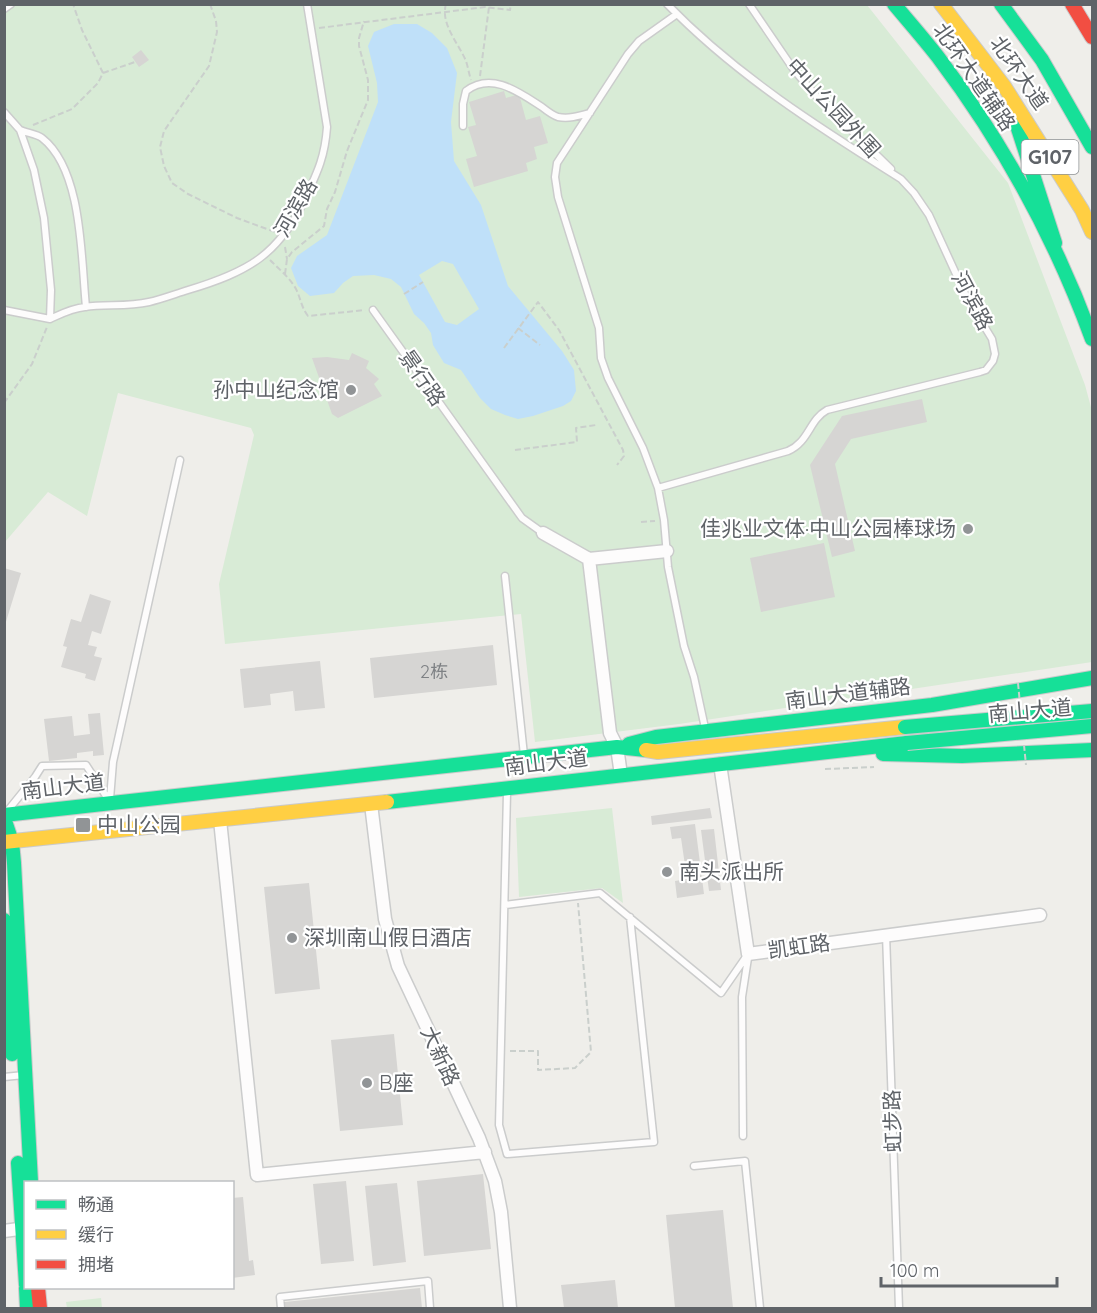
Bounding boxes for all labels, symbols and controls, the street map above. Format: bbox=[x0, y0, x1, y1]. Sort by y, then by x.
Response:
street label: 北环大道辅路 bbox=[928, 17, 1022, 135]
street label: 北环大道 bbox=[985, 31, 1055, 114]
street label: 中山公园外围 bbox=[781, 52, 886, 162]
road number: G107 bbox=[1022, 140, 1078, 174]
street label: 河滨路 bbox=[268, 174, 322, 241]
street label: 河滨路 bbox=[947, 267, 999, 334]
street label: 景行路 bbox=[394, 344, 452, 411]
place label: 孙中山纪念馆 bbox=[213, 376, 339, 402]
marker: 孙中山纪念馆 bbox=[344, 383, 358, 397]
place label: 佳兆业文体·中山公园棒球场 bbox=[700, 515, 956, 541]
marker: 佳兆业文体·中山公园棒球场 bbox=[961, 522, 975, 536]
house number: 2栋 bbox=[420, 660, 448, 683]
street label: 南山大道辅路 bbox=[784, 672, 912, 714]
street label: 南山大道 bbox=[987, 693, 1073, 727]
street label: 南山大道 bbox=[503, 744, 589, 780]
street label: 南山大道 bbox=[20, 768, 106, 804]
place label: 中山公园 bbox=[97, 811, 181, 837]
marker: 中山公园 bbox=[74, 816, 92, 834]
place label: 南头派出所 bbox=[679, 858, 784, 884]
marker: 南头派出所 bbox=[660, 865, 674, 879]
place label: 深圳南山假日酒店 bbox=[304, 924, 472, 950]
street label: 凯虹路 bbox=[766, 929, 832, 963]
marker: 深圳南山假日酒店 bbox=[285, 931, 299, 945]
street label: 大新路 bbox=[416, 1022, 466, 1090]
place label: B座 bbox=[379, 1069, 414, 1095]
marker: B座 bbox=[360, 1076, 374, 1090]
street label: 虹步路 bbox=[878, 1089, 906, 1153]
legend bbox=[24, 1181, 234, 1289]
text: 畅通 bbox=[78, 1193, 114, 1216]
text: 缓行 bbox=[78, 1223, 114, 1246]
scale bar bbox=[881, 1250, 1056, 1288]
text: 拥堵 bbox=[78, 1253, 114, 1276]
text: 100 m bbox=[890, 1259, 939, 1282]

